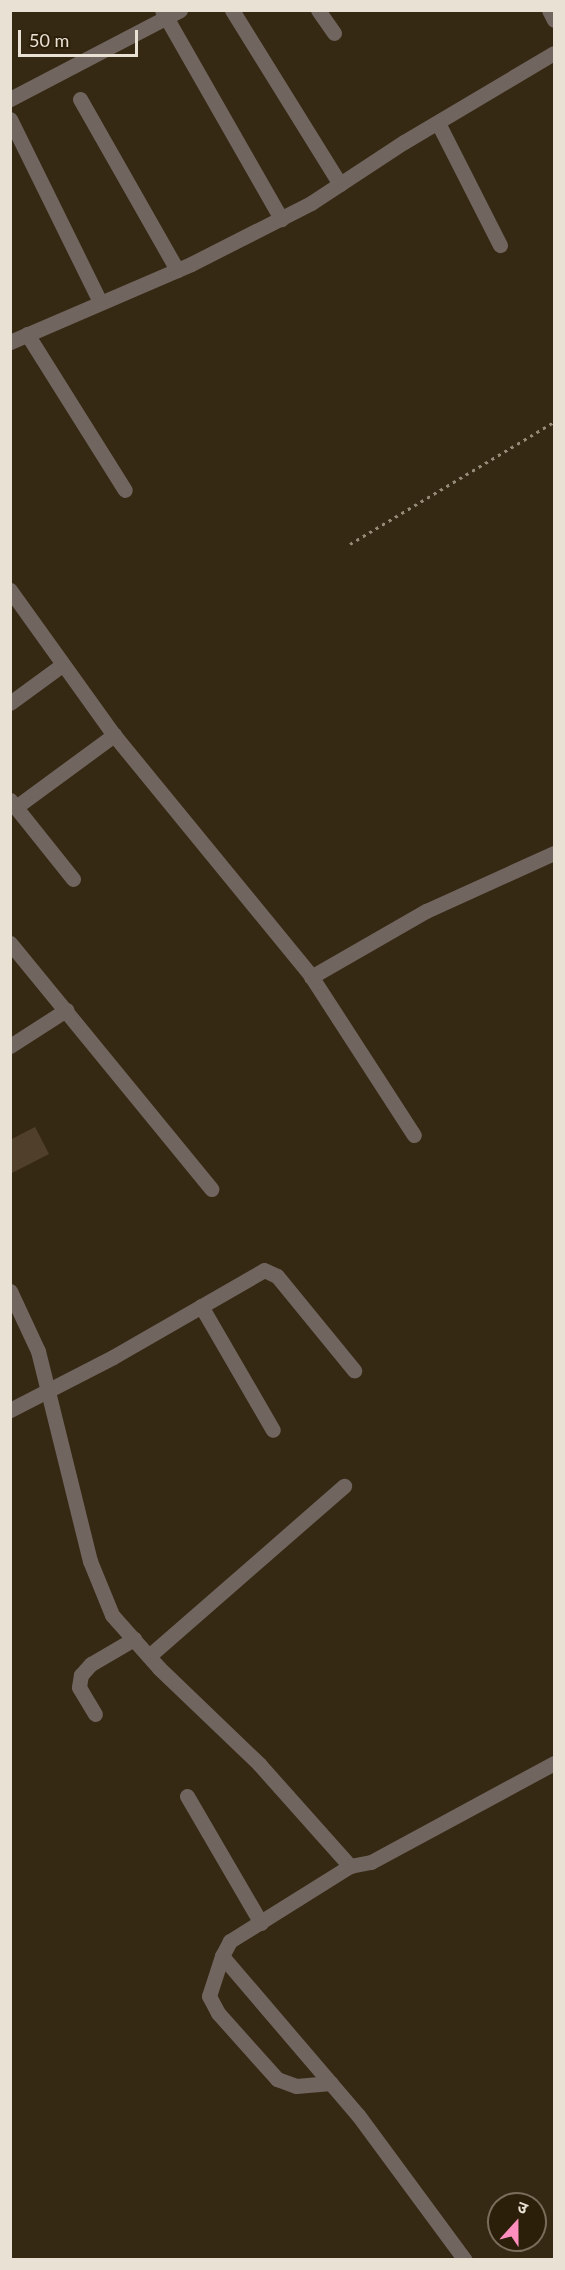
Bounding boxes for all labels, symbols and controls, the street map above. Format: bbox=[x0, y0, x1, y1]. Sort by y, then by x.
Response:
scale bar bbox=[21, 18, 141, 56]
text: 50 m bbox=[29, 29, 69, 51]
north arrow bbox=[487, 2192, 547, 2252]
text: उ bbox=[515, 2196, 531, 2217]

